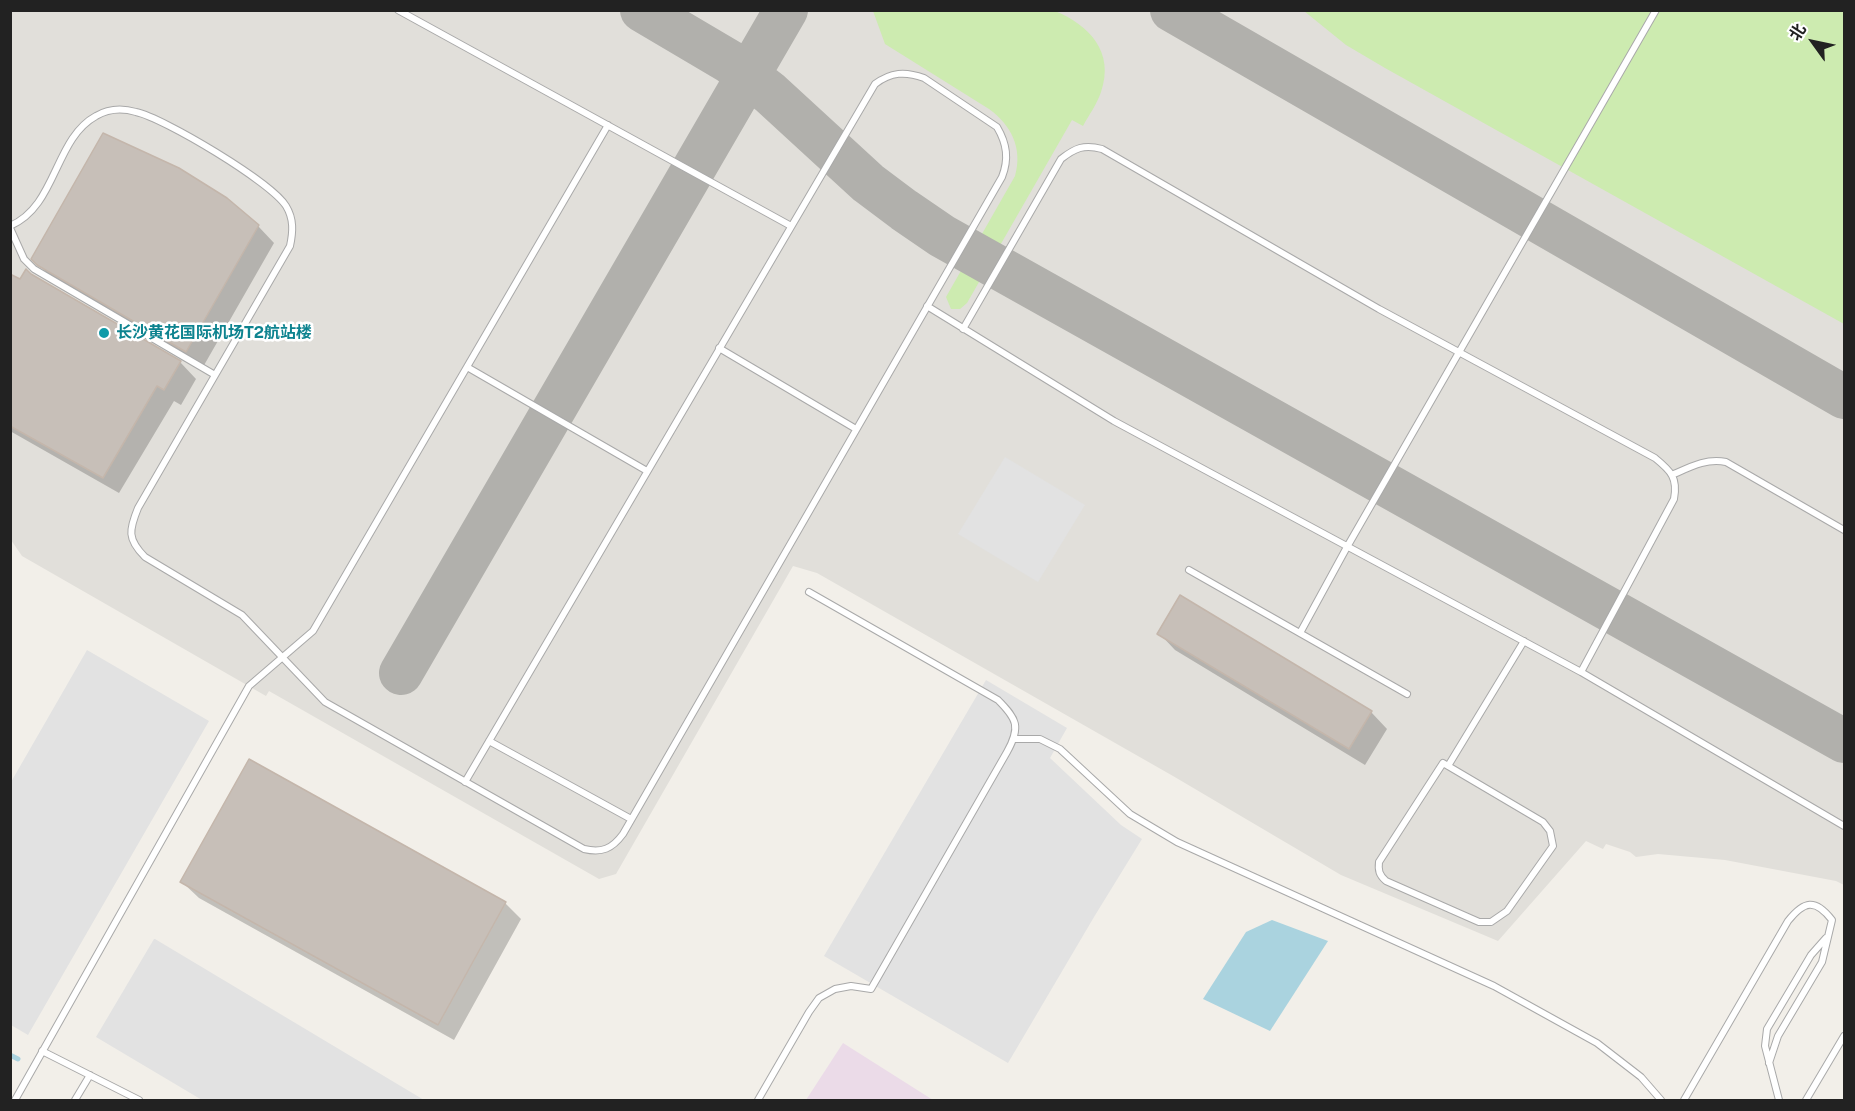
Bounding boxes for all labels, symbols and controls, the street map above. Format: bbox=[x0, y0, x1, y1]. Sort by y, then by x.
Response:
north arrow bbox=[1783, 12, 1843, 72]
text: 北 bbox=[1785, 20, 1810, 44]
place label: 长沙黄花国际机场T2航站楼 bbox=[116, 323, 312, 343]
marker: 长沙黄花国际机场T2航站楼 bbox=[97, 326, 111, 340]

